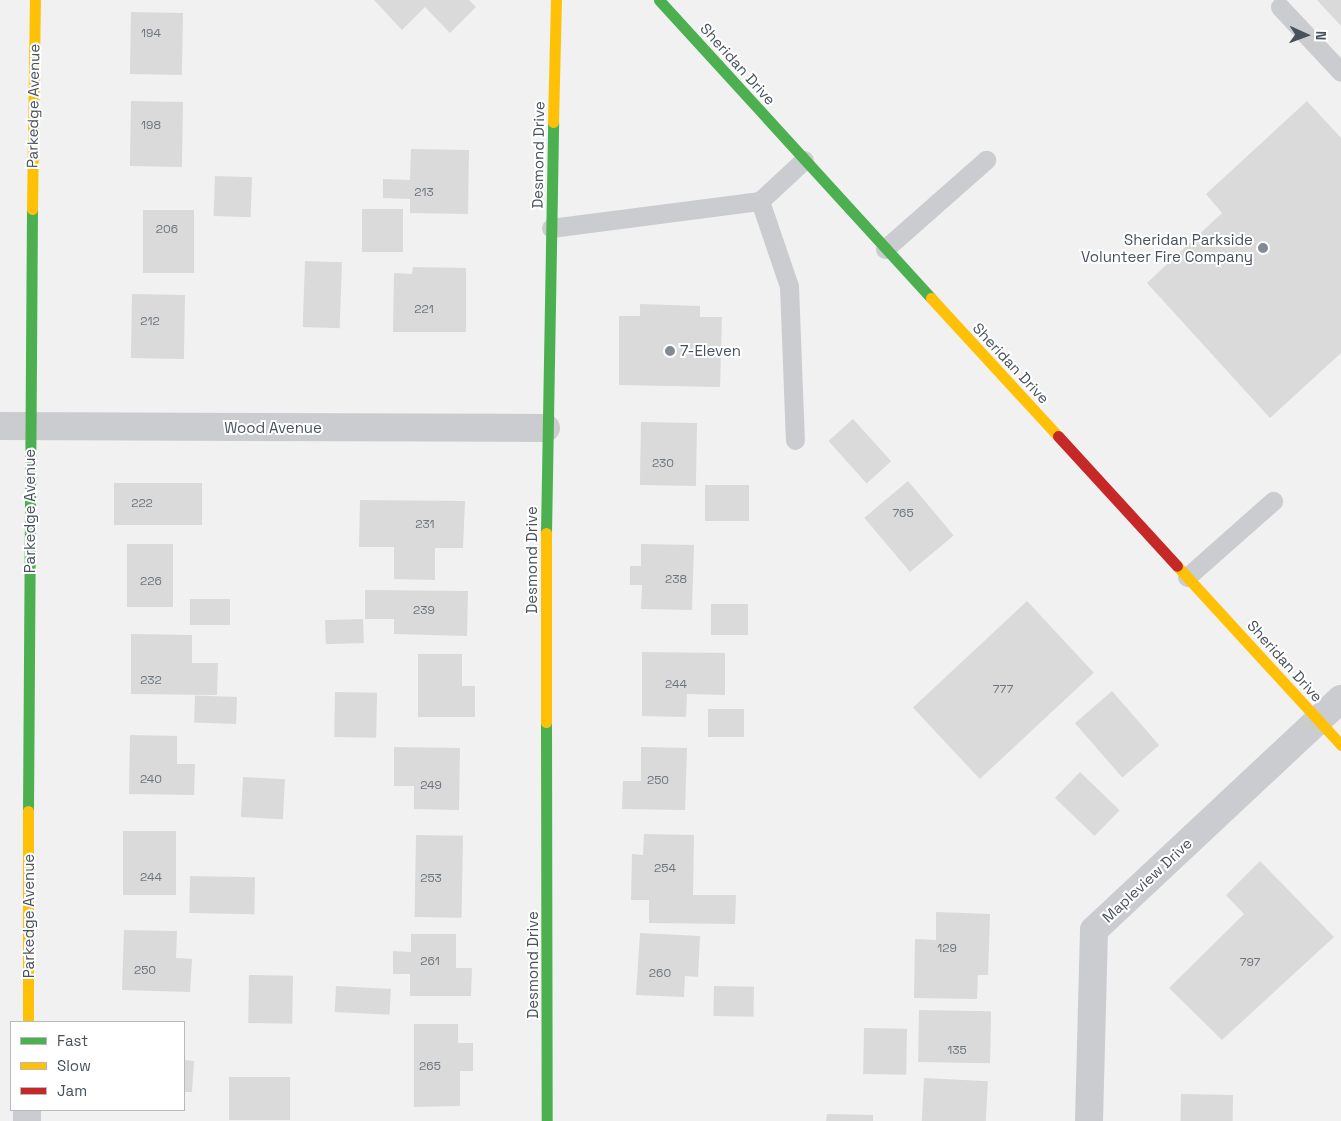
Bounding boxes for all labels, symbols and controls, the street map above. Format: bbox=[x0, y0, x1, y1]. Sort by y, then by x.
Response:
north arrow bbox=[1281, 10, 1331, 60]
street label: Sheridan Drive bbox=[697, 19, 779, 109]
house number: 194 bbox=[141, 27, 161, 41]
text: N bbox=[1312, 31, 1330, 41]
street label: Parkedge Avenue bbox=[23, 44, 43, 168]
street label: Desmond Drive bbox=[528, 101, 548, 209]
house number: 198 bbox=[141, 119, 161, 133]
house number: 213 bbox=[414, 186, 434, 200]
house number: 206 bbox=[156, 223, 178, 237]
place label: Sheridan Parkside Volunteer Fire Company bbox=[1081, 230, 1253, 265]
marker: Sheridan Parkside Volunteer Fire Company bbox=[1257, 242, 1269, 254]
house number: 221 bbox=[414, 303, 434, 317]
house number: 212 bbox=[140, 315, 160, 329]
street label: Sheridan Drive bbox=[969, 319, 1053, 407]
place label: 7-Eleven bbox=[680, 342, 741, 360]
marker: 7-Eleven bbox=[664, 345, 676, 357]
street label: Wood Avenue bbox=[224, 419, 322, 437]
street label: Parkedge Avenue bbox=[21, 449, 39, 573]
house number: 230 bbox=[652, 457, 674, 471]
house number: 222 bbox=[131, 497, 153, 511]
street label: Desmond Drive bbox=[523, 506, 541, 614]
house number: 765 bbox=[892, 507, 914, 521]
house number: 231 bbox=[415, 518, 435, 532]
house number: 238 bbox=[665, 573, 687, 587]
house number: 226 bbox=[140, 575, 162, 589]
house number: 239 bbox=[413, 604, 435, 618]
street label: Sheridan Drive bbox=[1244, 616, 1326, 706]
house number: 232 bbox=[140, 674, 162, 688]
house number: 244 bbox=[665, 678, 687, 692]
house number: 777 bbox=[993, 683, 1013, 697]
house number: 240 bbox=[140, 773, 162, 787]
house number: 250 bbox=[647, 774, 669, 788]
house number: 249 bbox=[420, 779, 442, 793]
street label: Mapleview Drive bbox=[1099, 834, 1195, 926]
street label: Parkedge Avenue bbox=[20, 854, 38, 978]
house number: 254 bbox=[654, 862, 676, 876]
house number: 244 bbox=[140, 871, 162, 885]
house number: 253 bbox=[420, 872, 442, 886]
street label: Desmond Drive bbox=[524, 911, 542, 1019]
house number: 129 bbox=[937, 942, 957, 956]
house number: 261 bbox=[420, 955, 440, 969]
house number: 797 bbox=[1240, 956, 1260, 970]
house number: 250 bbox=[134, 964, 156, 978]
house number: 260 bbox=[649, 967, 671, 981]
legend bbox=[10, 1021, 185, 1111]
text: Fast bbox=[57, 1031, 88, 1050]
house number: 135 bbox=[947, 1044, 967, 1058]
text: Slow bbox=[57, 1056, 91, 1075]
house number: 265 bbox=[419, 1060, 441, 1074]
text: Jam bbox=[57, 1081, 87, 1100]

